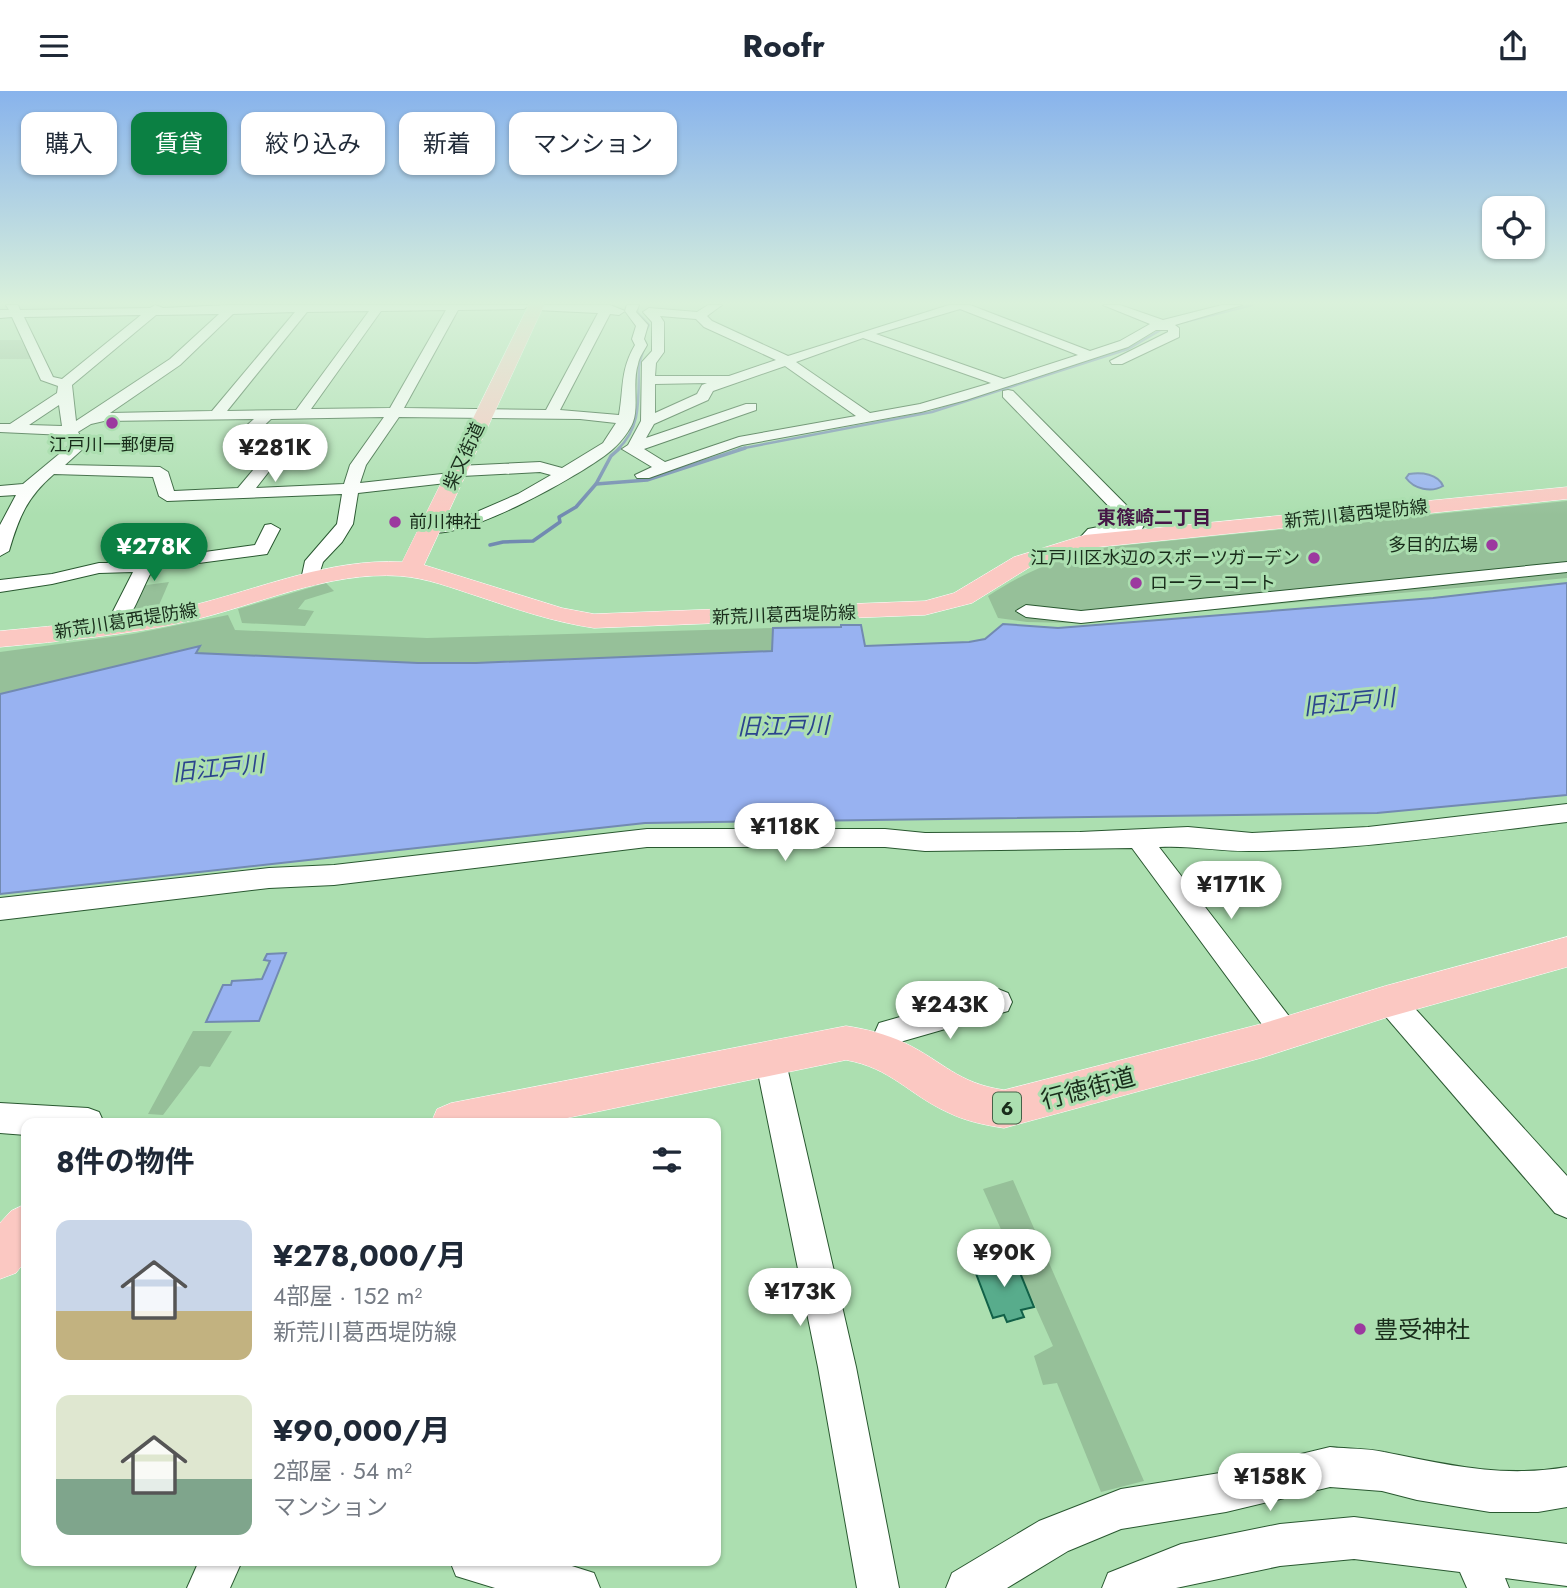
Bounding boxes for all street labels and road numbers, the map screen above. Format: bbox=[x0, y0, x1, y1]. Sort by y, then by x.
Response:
street label: 柴又街道 bbox=[437, 418, 491, 494]
street label: 新荒川葛西堤防線 bbox=[1283, 494, 1429, 534]
street label: 新荒川葛西堤防線 bbox=[53, 597, 199, 645]
street label: 新荒川葛西堤防線 bbox=[712, 599, 856, 631]
street label: 行徳街道 bbox=[1037, 1059, 1139, 1117]
road number: 6 bbox=[993, 1092, 1021, 1123]

